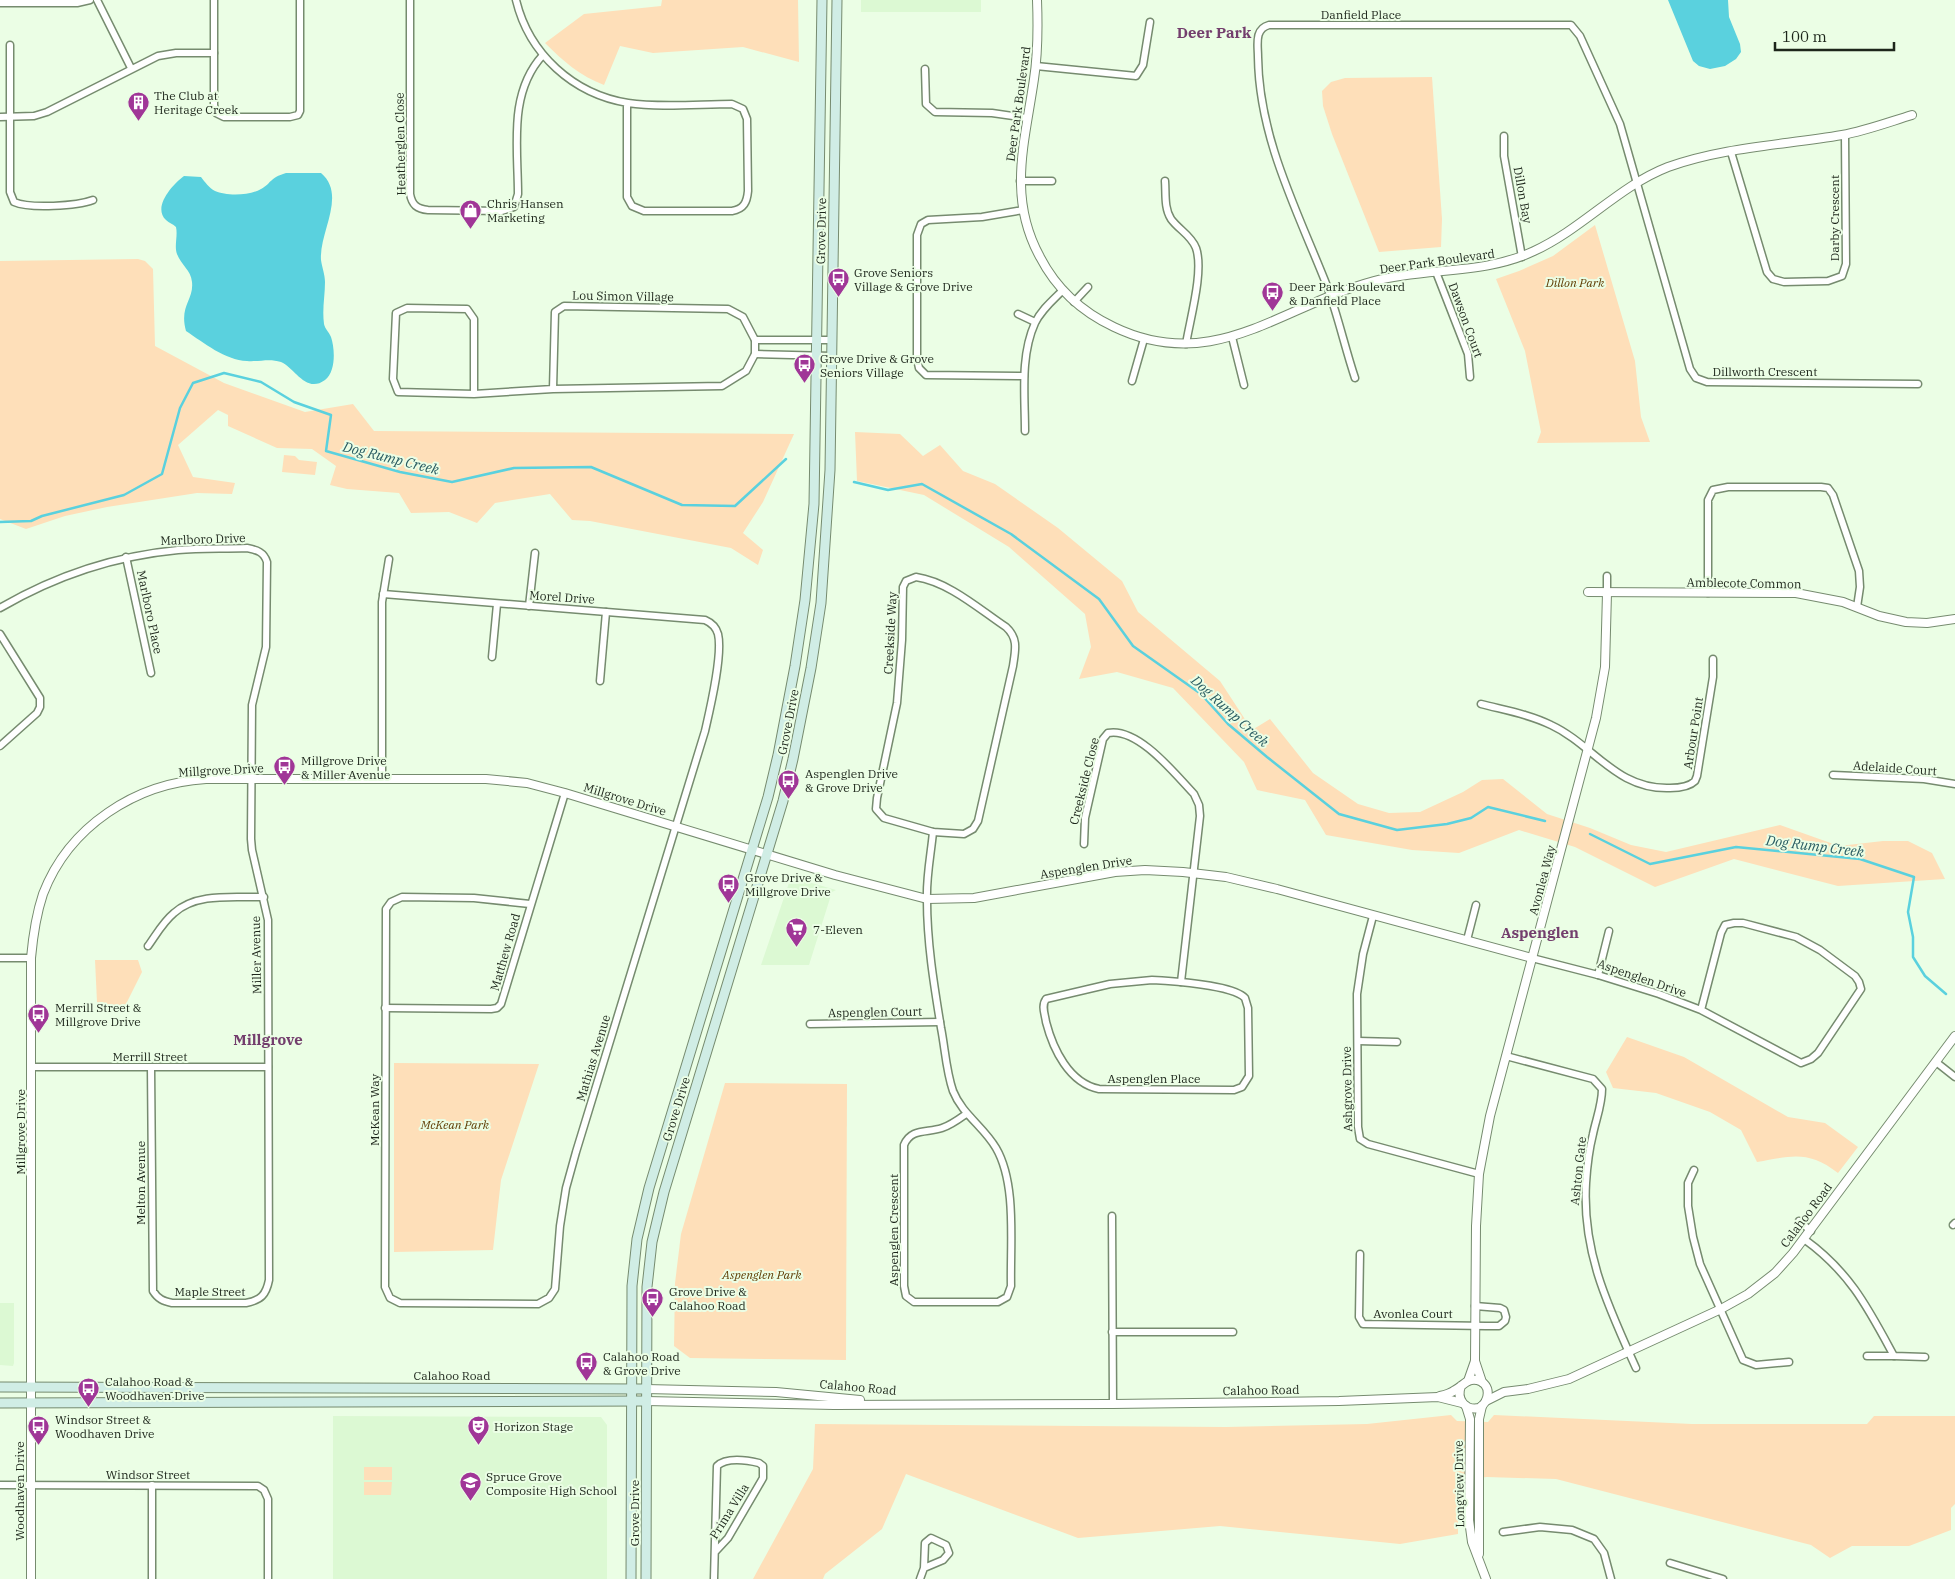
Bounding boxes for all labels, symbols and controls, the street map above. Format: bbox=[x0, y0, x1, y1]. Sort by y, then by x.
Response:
street label: Danfield Place bbox=[1321, 7, 1401, 22]
scale bar bbox=[1775, 20, 1894, 52]
district label: Deer Park bbox=[1177, 23, 1252, 42]
text: 100 m bbox=[1782, 27, 1827, 46]
street label: Deer Park Boulevard bbox=[1002, 45, 1034, 163]
place label: The Club at Heritage Creek bbox=[154, 88, 238, 117]
building icon: The Club at Heritage Creek bbox=[126, 90, 150, 121]
street label: Heatherglen Close bbox=[392, 92, 408, 196]
street label: Dillon Bay bbox=[1511, 165, 1535, 225]
street label: Darby Crescent bbox=[1827, 175, 1842, 261]
place label: Chris Hansen Marketing bbox=[487, 196, 564, 225]
shop icon: Chris Hansen Marketing bbox=[459, 198, 483, 229]
street label: Grove Drive bbox=[813, 198, 829, 264]
street label: Deer Park Boulevard bbox=[1378, 245, 1496, 277]
place label: Grove Seniors Village & Grove Drive bbox=[854, 265, 973, 294]
bus stop icon: Grove Seniors Village & Grove Drive bbox=[826, 267, 850, 298]
park label: Dillon Park bbox=[1545, 275, 1605, 290]
place label: Deer Park Boulevard & Danfield Place bbox=[1289, 279, 1405, 308]
street label: Dawson Court bbox=[1445, 280, 1487, 360]
bus stop icon: Deer Park Boulevard & Danfield Place bbox=[1261, 281, 1285, 312]
street label: Lou Simon Village bbox=[572, 288, 674, 304]
place label: Grove Drive & Grove Seniors Village bbox=[820, 351, 934, 380]
bus stop icon: Grove Drive & Grove Seniors Village bbox=[792, 353, 816, 384]
street label: Dillworth Crescent bbox=[1712, 364, 1818, 379]
water label: Dog Rump Creek bbox=[340, 437, 442, 479]
street label: Marlboro Drive bbox=[160, 530, 246, 548]
street label: Marlboro Place bbox=[134, 569, 166, 655]
street label: Amblecote Common bbox=[1686, 574, 1802, 592]
street label: Morel Drive bbox=[529, 587, 595, 607]
street label: Creekside Way bbox=[880, 591, 900, 675]
water label: Dog Rump Creek bbox=[1187, 671, 1273, 751]
street label: Grove Drive bbox=[774, 688, 802, 756]
street label: Arbour Point bbox=[1680, 696, 1706, 770]
street label: Creekside Close bbox=[1066, 736, 1102, 826]
place label: Millgrove Drive & Miller Avenue bbox=[301, 753, 390, 782]
bus stop icon: Millgrove Drive & Miller Avenue bbox=[273, 755, 297, 786]
street label: Adelaide Court bbox=[1853, 758, 1937, 778]
street label: Millgrove Drive bbox=[178, 760, 264, 780]
place label: Aspenglen Drive & Grove Drive bbox=[805, 766, 898, 795]
bus stop icon: Aspenglen Drive & Grove Drive bbox=[777, 768, 801, 799]
street label: Millgrove Drive bbox=[582, 779, 668, 819]
water label: Dog Rump Creek bbox=[1764, 831, 1866, 861]
street label: Avonlea Way bbox=[1525, 843, 1559, 917]
street label: Aspenglen Drive bbox=[1039, 852, 1133, 882]
place label: Grove Drive & Millgrove Drive bbox=[745, 870, 831, 899]
bus stop icon: Grove Drive & Millgrove Drive bbox=[717, 872, 741, 903]
street label: Matthew Road bbox=[487, 912, 523, 992]
street label: Miller Avenue bbox=[248, 916, 264, 994]
supermarket icon: 7-Eleven bbox=[785, 917, 809, 948]
place label: 7-Eleven bbox=[813, 922, 863, 937]
district label: Aspenglen bbox=[1501, 923, 1579, 942]
street label: Aspenglen Drive bbox=[1596, 956, 1688, 1000]
place label: Merrill Street & Millgrove Drive bbox=[55, 1000, 142, 1029]
bus stop icon: Merrill Street & Millgrove Drive bbox=[27, 1002, 51, 1033]
street label: Aspenglen Court bbox=[828, 1004, 922, 1020]
street label: Mathias Avenue bbox=[573, 1013, 613, 1103]
district label: Millgrove bbox=[233, 1030, 303, 1049]
street label: Ashgrove Drive bbox=[1339, 1046, 1355, 1132]
street label: Merrill Street bbox=[112, 1049, 188, 1064]
street label: Aspenglen Place bbox=[1108, 1071, 1200, 1086]
street label: McKean Way bbox=[367, 1073, 382, 1146]
street label: Grove Drive bbox=[659, 1075, 693, 1143]
street label: Millgrove Drive bbox=[13, 1089, 28, 1175]
park label: McKean Park bbox=[420, 1117, 490, 1132]
street label: Ashton Gate bbox=[1567, 1136, 1589, 1206]
street label: Melton Avenue bbox=[133, 1141, 148, 1225]
street label: Aspenglen Crescent bbox=[886, 1174, 901, 1286]
street label: Calahoo Road bbox=[1777, 1180, 1835, 1250]
park label: Aspenglen Park bbox=[721, 1267, 802, 1282]
street label: Maple Street bbox=[175, 1284, 245, 1299]
place label: Grove Drive & Calahoo Road bbox=[669, 1284, 747, 1313]
bus stop icon: Grove Drive & Calahoo Road bbox=[641, 1286, 665, 1317]
street label: Avonlea Court bbox=[1373, 1306, 1453, 1321]
place label: Calahoo Road & Grove Drive bbox=[603, 1349, 681, 1378]
bus stop icon: Calahoo Road & Grove Drive bbox=[575, 1351, 599, 1382]
street label: Calahoo Road bbox=[414, 1368, 490, 1383]
place label: Calahoo Road & Woodhaven Drive bbox=[105, 1374, 205, 1403]
bus stop icon: Calahoo Road & Woodhaven Drive bbox=[77, 1376, 101, 1407]
street label: Calahoo Road bbox=[819, 1376, 897, 1398]
street label: Calahoo Road bbox=[1222, 1382, 1300, 1398]
place label: Windsor Street & Woodhaven Drive bbox=[55, 1412, 155, 1441]
bus stop icon: Windsor Street & Woodhaven Drive bbox=[27, 1414, 51, 1445]
theatre icon: Horizon Stage bbox=[466, 1414, 490, 1445]
place label: Horizon Stage bbox=[494, 1419, 573, 1434]
street label: Longview Drive bbox=[1451, 1440, 1467, 1528]
street label: Woodhaven Drive bbox=[12, 1441, 27, 1541]
street label: Windsor Street bbox=[106, 1467, 190, 1482]
place label: Spruce Grove Composite High School bbox=[486, 1469, 618, 1498]
school or university icon: Spruce Grove Composite High School bbox=[458, 1471, 482, 1502]
street label: Grove Drive bbox=[627, 1480, 642, 1546]
street label: Prima Villa bbox=[706, 1480, 752, 1541]

